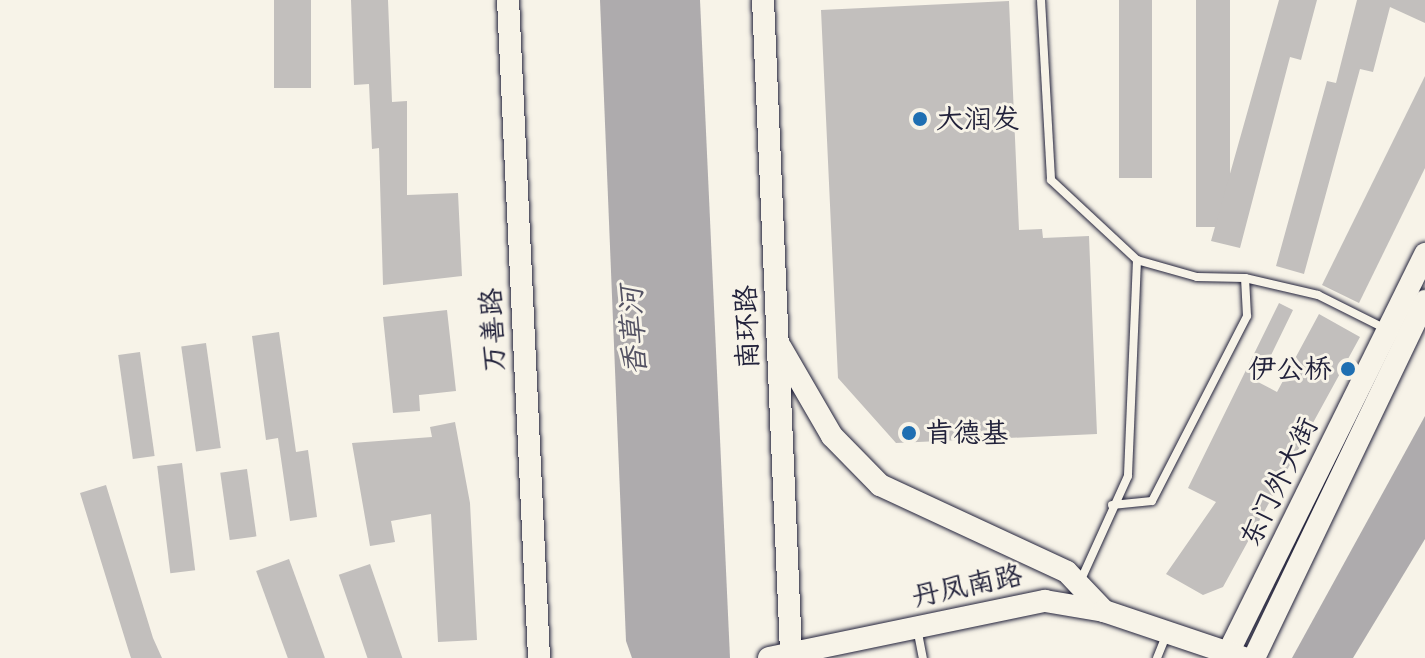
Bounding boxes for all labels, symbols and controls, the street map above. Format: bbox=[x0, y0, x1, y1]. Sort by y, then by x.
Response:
place label: 大润发 bbox=[936, 102, 1020, 136]
marker: 大润发 bbox=[911, 110, 929, 128]
street label: 南环路 bbox=[729, 284, 765, 370]
water label: 香草河 bbox=[614, 285, 654, 377]
street label: 万善路 bbox=[474, 287, 512, 373]
place label: 伊公桥 bbox=[1248, 352, 1332, 386]
marker: 伊公桥 bbox=[1339, 360, 1357, 378]
street label: 东门外大街 bbox=[1233, 412, 1325, 552]
place label: 肯德基 bbox=[925, 416, 1009, 450]
marker: 肯德基 bbox=[900, 424, 918, 442]
street label: 丹凤南路 bbox=[909, 558, 1025, 614]

